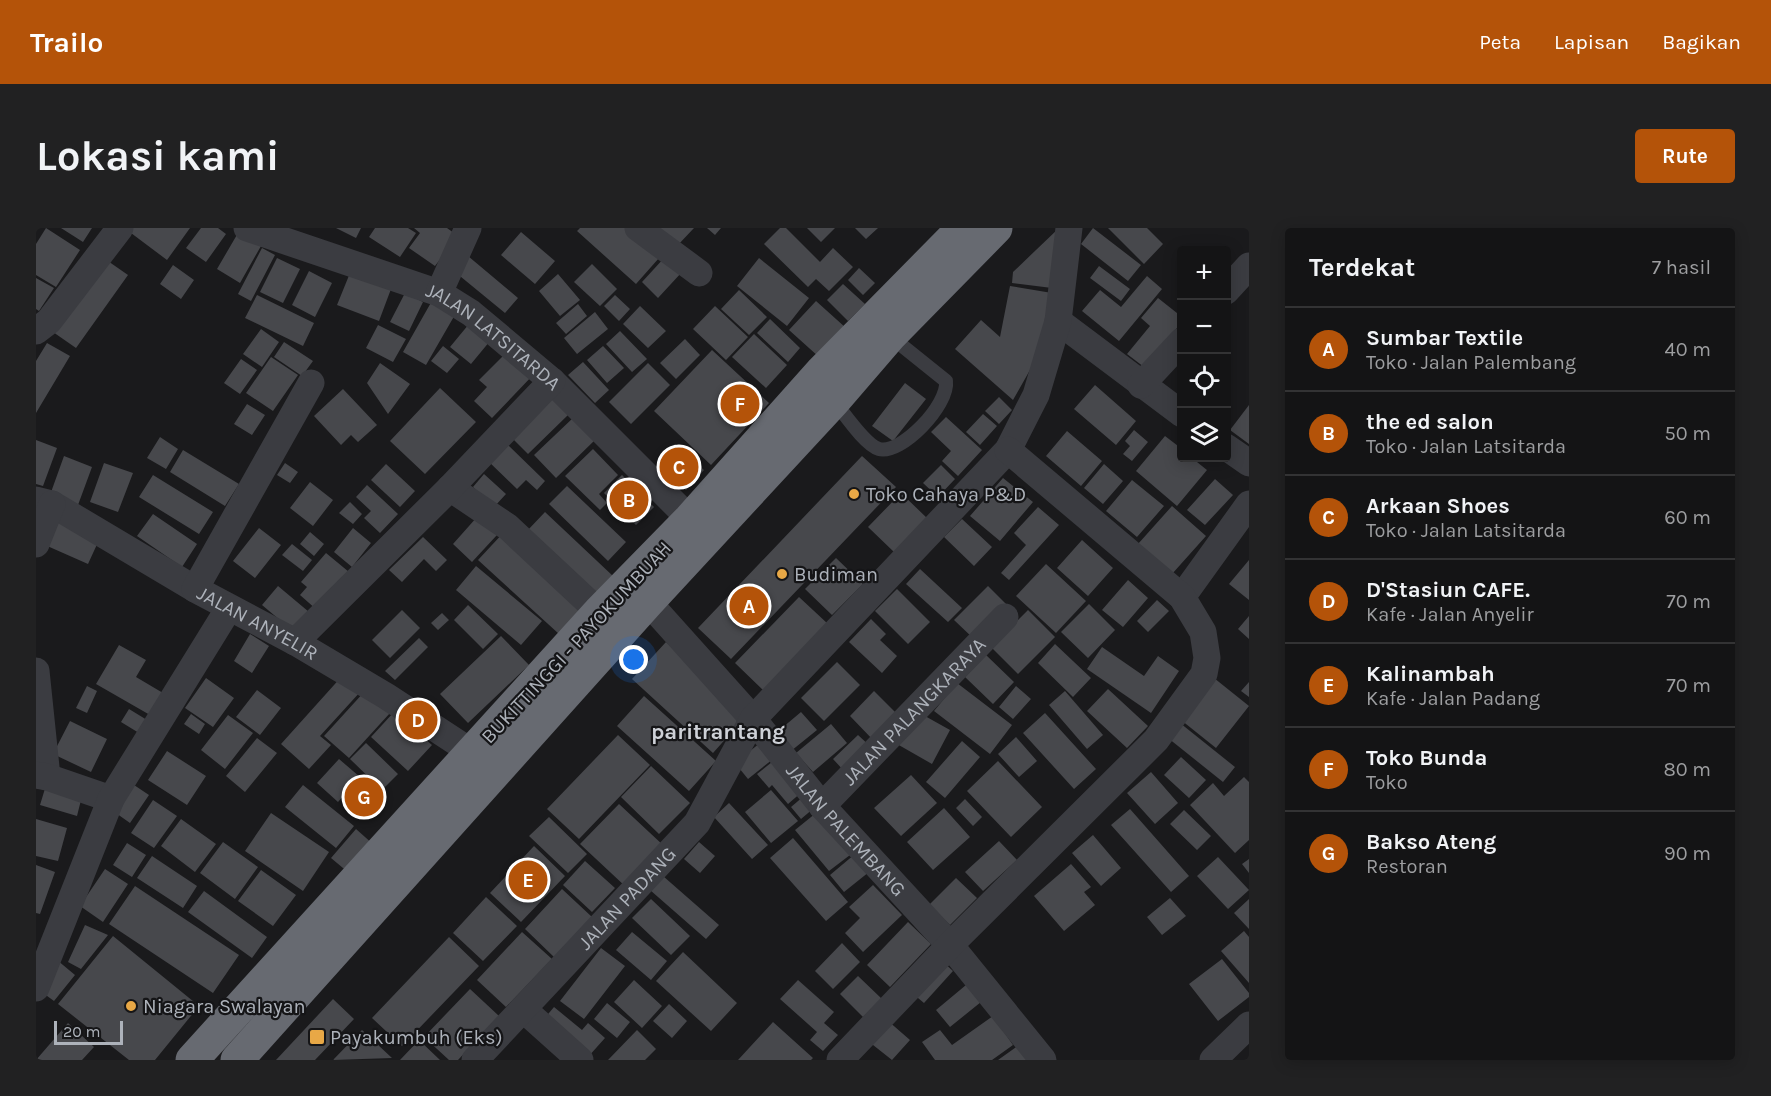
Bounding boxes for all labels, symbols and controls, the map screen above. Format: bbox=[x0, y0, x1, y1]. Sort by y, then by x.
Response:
text: Trailo bbox=[30, 26, 103, 59]
text: Peta bbox=[1479, 30, 1521, 54]
text: Lapisan bbox=[1554, 30, 1629, 54]
text: Bagikan bbox=[1662, 30, 1741, 54]
button: Rute bbox=[1635, 129, 1735, 183]
text: Lokasi kami bbox=[36, 131, 280, 181]
map controls bbox=[1177, 246, 1231, 462]
button: + bbox=[1177, 246, 1231, 300]
text: Terdekat bbox=[1309, 252, 1415, 283]
text: 7 hasil bbox=[1652, 256, 1711, 279]
street label: JALAN LATSITARDA bbox=[423, 278, 565, 395]
button: − bbox=[1177, 300, 1231, 354]
text: Sumbar Textile bbox=[1366, 325, 1523, 351]
text: A bbox=[1322, 338, 1335, 361]
text: 40 m bbox=[1665, 338, 1711, 361]
text: Toko · Jalan Palembang bbox=[1366, 351, 1576, 374]
button: locate bbox=[1177, 354, 1231, 408]
pin: F bbox=[720, 382, 760, 426]
button: layers bbox=[1177, 408, 1231, 462]
text: the ed salon bbox=[1366, 409, 1494, 435]
text: B bbox=[1322, 422, 1335, 445]
text: 50 m bbox=[1664, 422, 1711, 445]
text: Toko · Jalan Latsitarda bbox=[1366, 435, 1566, 458]
pin: C bbox=[660, 444, 698, 490]
pin: B bbox=[610, 478, 648, 522]
place label: Toko Cahaya P&D bbox=[866, 483, 1026, 506]
marker: Toko Cahaya P&D bbox=[847, 487, 861, 501]
text: Arkaan Shoes bbox=[1366, 493, 1510, 519]
text: C bbox=[1322, 506, 1335, 529]
text: 60 m bbox=[1664, 506, 1711, 529]
text: Toko · Jalan Latsitarda bbox=[1366, 519, 1566, 542]
street label: BUKITTINGGI - PAYOKUMBUAH bbox=[477, 537, 676, 748]
place label: Budiman bbox=[794, 563, 878, 586]
marker: Budiman bbox=[775, 567, 789, 581]
text: D'Stasiun CAFE. bbox=[1366, 577, 1530, 603]
street label: JALAN ANYELIR bbox=[193, 581, 322, 665]
pin: A bbox=[730, 584, 768, 628]
text: D bbox=[1322, 590, 1335, 613]
text: 70 m bbox=[1666, 590, 1711, 613]
text: Kafe · Jalan Anyelir bbox=[1366, 603, 1534, 626]
street label: JALAN PALANGKARAYA bbox=[838, 633, 991, 790]
your location bbox=[619, 645, 648, 674]
text: Kalinambah bbox=[1366, 661, 1495, 687]
text: E bbox=[1323, 674, 1334, 697]
text: 70 m bbox=[1666, 674, 1711, 697]
text: Kafe · Jalan Padang bbox=[1366, 687, 1540, 710]
pin: D bbox=[398, 698, 437, 742]
district label: paritrantang bbox=[651, 719, 785, 745]
text: Toko Bunda bbox=[1366, 745, 1487, 771]
text: F bbox=[1323, 758, 1334, 781]
text: 80 m bbox=[1663, 758, 1711, 781]
street label: JALAN PALEMBANG bbox=[781, 760, 910, 901]
text: Toko bbox=[1366, 771, 1408, 794]
pin: G bbox=[344, 774, 384, 820]
text: Bakso Ateng bbox=[1366, 829, 1496, 855]
street label: JALAN PADANG bbox=[574, 842, 681, 954]
text: G bbox=[1322, 842, 1335, 865]
text: 90 m bbox=[1664, 842, 1711, 865]
text: Restoran bbox=[1366, 855, 1448, 878]
pin: E bbox=[508, 858, 548, 902]
place label: Niagara Swalayan bbox=[143, 995, 306, 1018]
marker: Niagara Swalayan bbox=[124, 999, 138, 1013]
scale bar bbox=[54, 1018, 123, 1046]
text: 20 m bbox=[63, 1022, 101, 1041]
place label: Payakumbuh (Eks) bbox=[330, 1026, 503, 1049]
marker: Payakumbuh (Eks) bbox=[308, 1028, 326, 1046]

